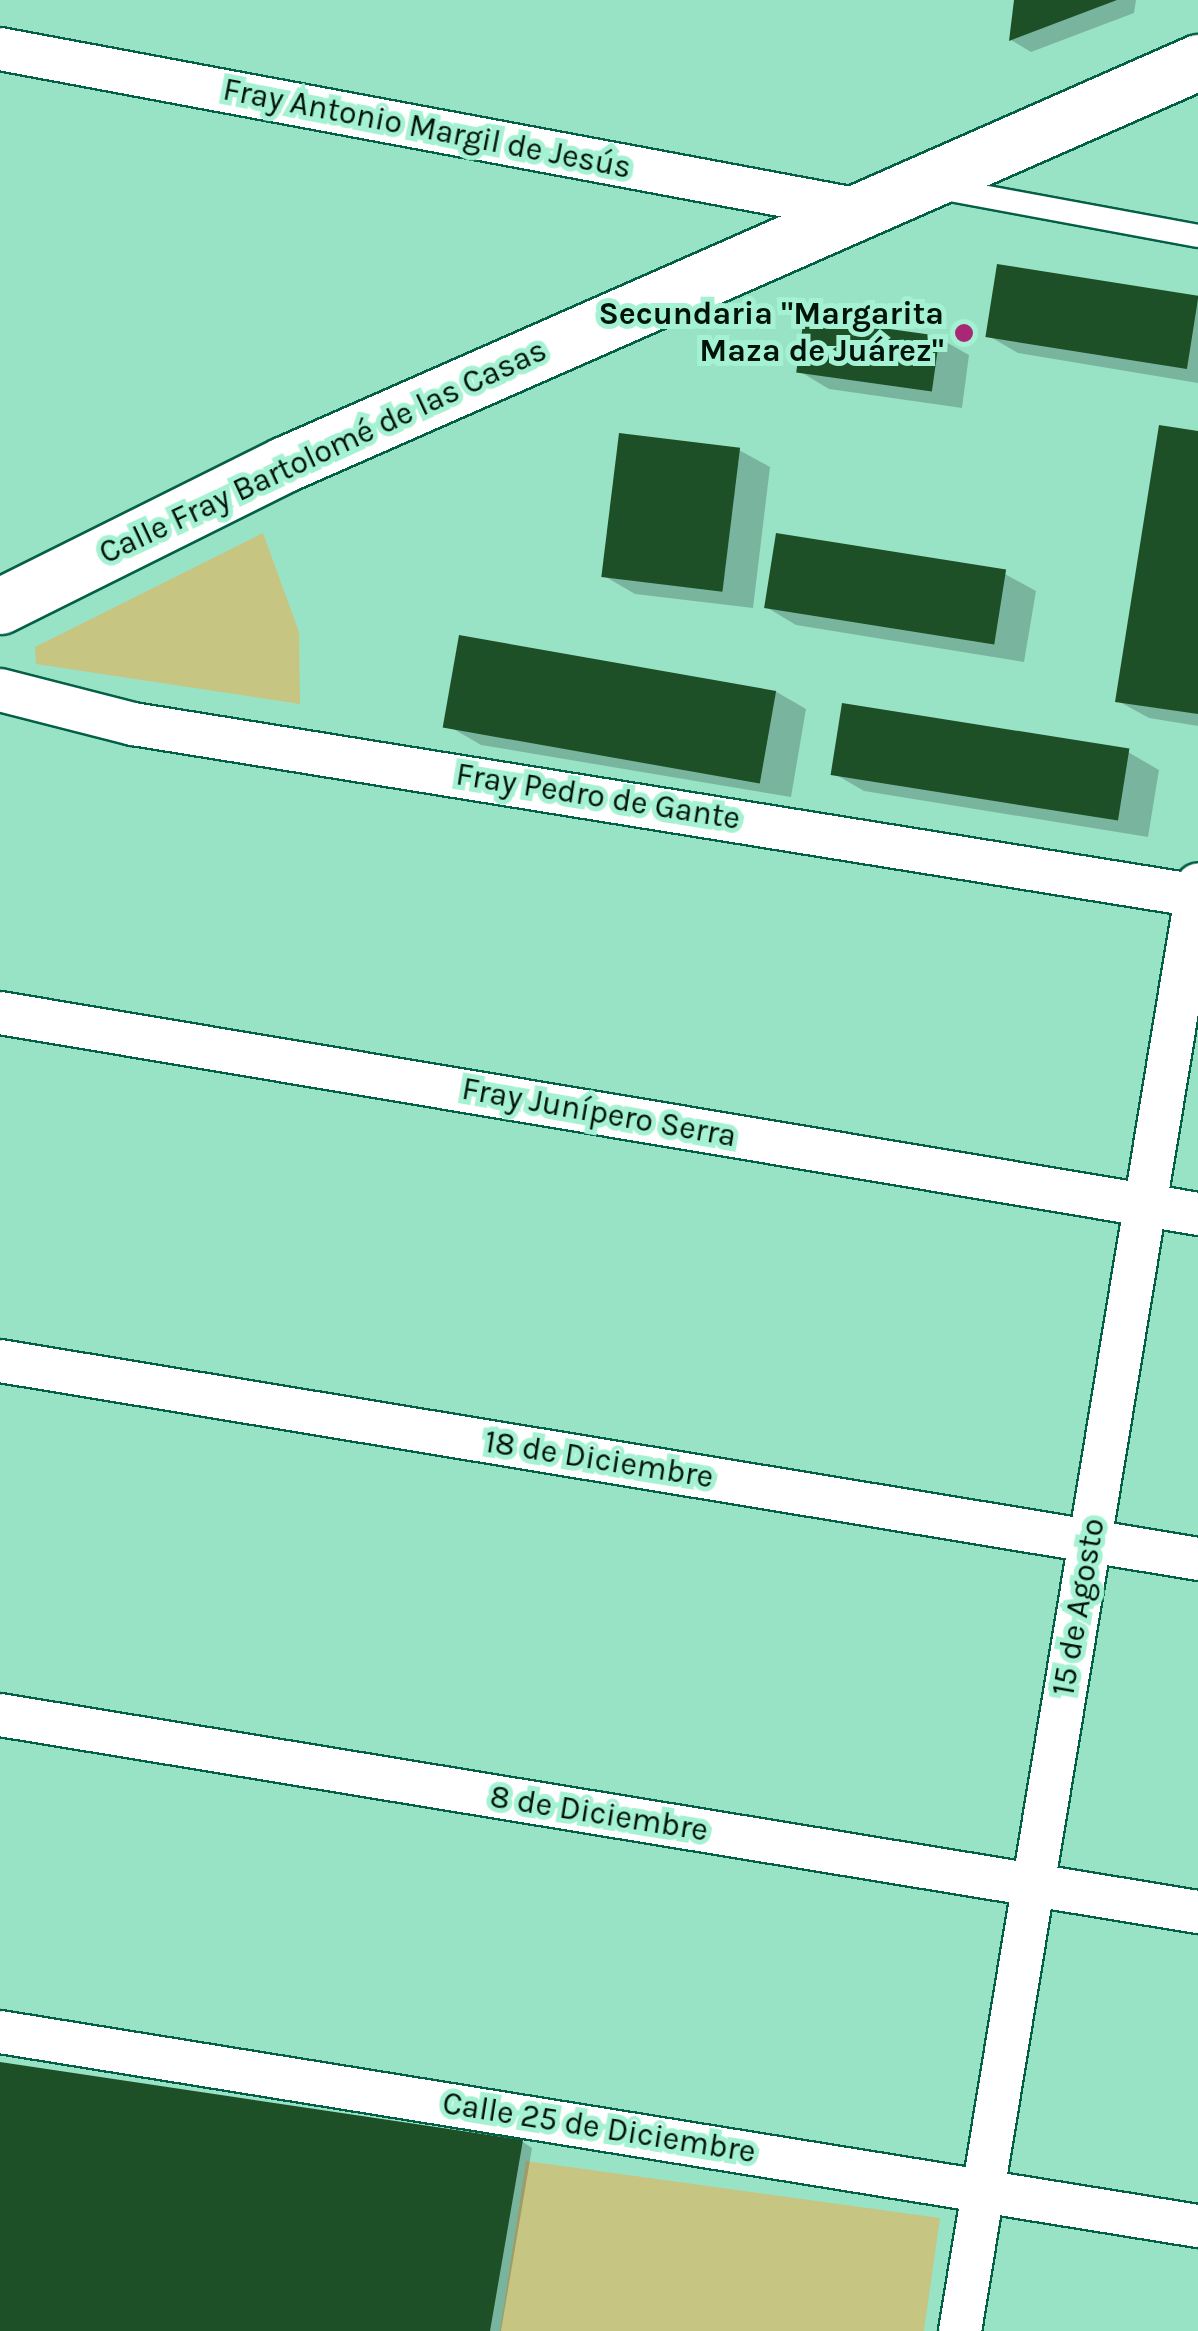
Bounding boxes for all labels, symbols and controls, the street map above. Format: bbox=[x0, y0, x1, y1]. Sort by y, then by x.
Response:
street label: Fray Antonio Margil de Jesús bbox=[220, 71, 634, 187]
place label: Secundaria "Margarita Maza de Juárez" bbox=[598, 296, 944, 371]
marker: Secundaria "Margarita Maza de Juárez" bbox=[953, 322, 975, 344]
street label: Calle Fray Bartolomé de las Casas bbox=[93, 331, 553, 573]
street label: Fray Pedro de Gante bbox=[453, 756, 743, 838]
street label: Fray Junípero Serra bbox=[459, 1070, 739, 1156]
street label: 18 de Diciembre bbox=[482, 1423, 716, 1497]
street label: 15 de Agosto bbox=[1045, 1515, 1113, 1699]
street label: 8 de Diciembre bbox=[487, 1778, 711, 1850]
street label: Calle 25 de Diciembre bbox=[440, 2084, 758, 2172]

